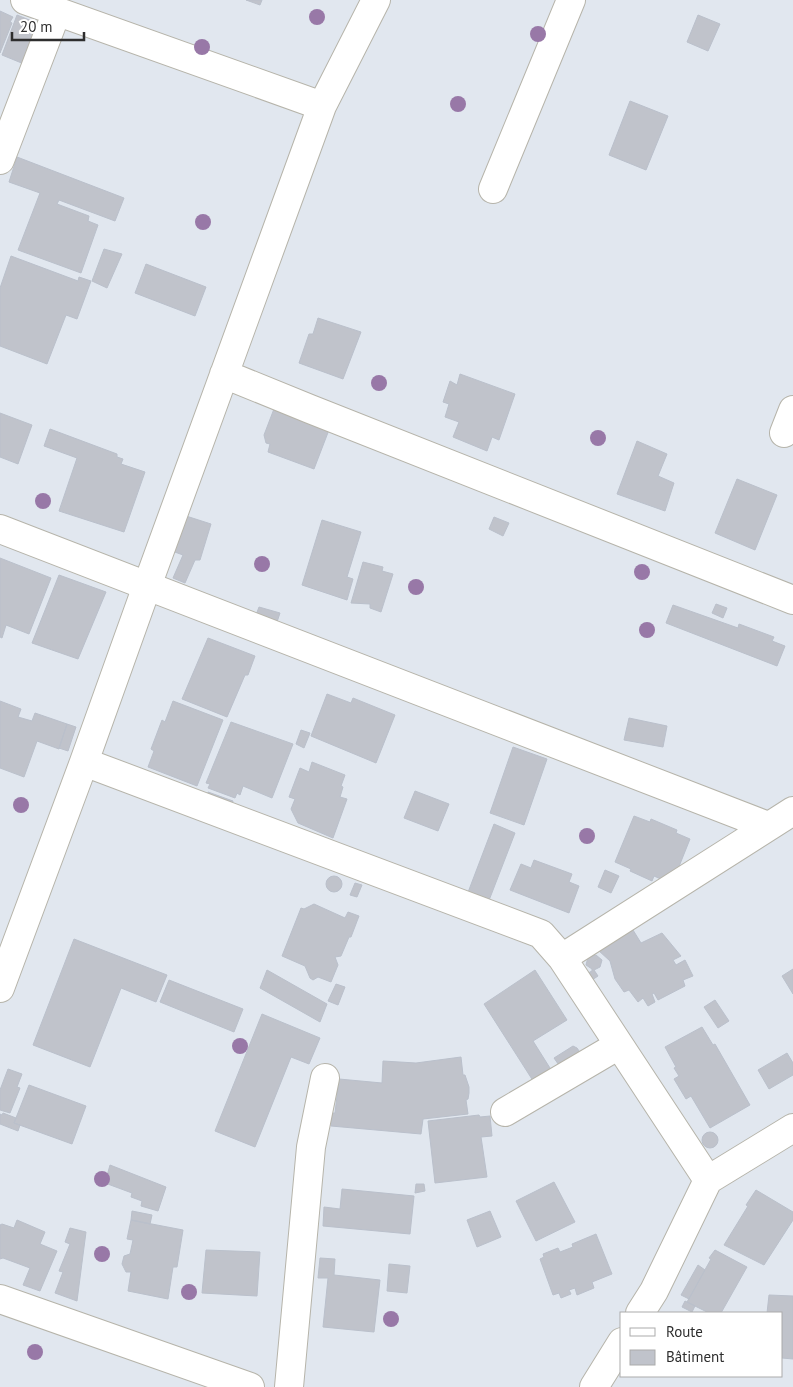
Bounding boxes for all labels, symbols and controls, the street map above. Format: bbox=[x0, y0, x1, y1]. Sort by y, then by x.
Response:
scale bar bbox=[12, 10, 85, 42]
text: 20 m bbox=[20, 17, 53, 36]
legend bbox=[620, 1312, 783, 1377]
text: Route bbox=[666, 1322, 703, 1341]
text: Bâtiment bbox=[666, 1347, 724, 1366]

